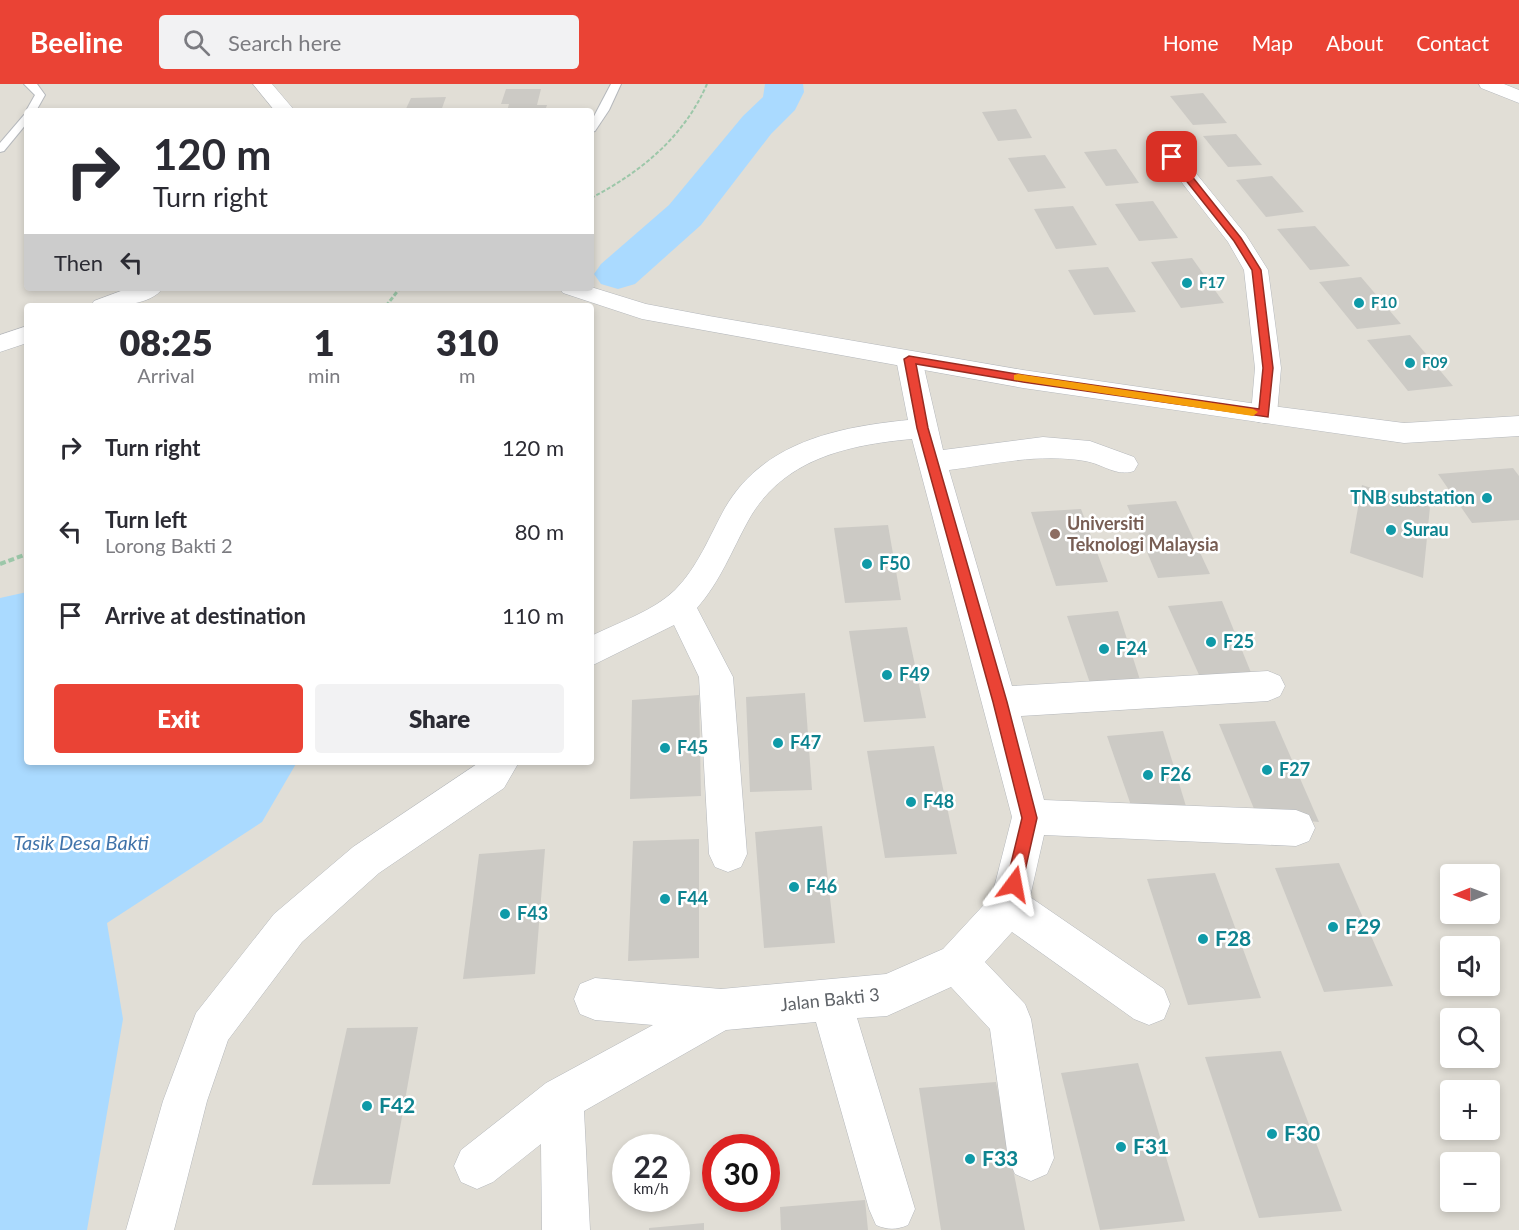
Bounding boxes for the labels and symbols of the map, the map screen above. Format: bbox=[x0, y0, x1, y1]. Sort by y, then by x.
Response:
pin bbox=[1146, 131, 1197, 182]
place label: F17 bbox=[1199, 273, 1225, 291]
marker: F17 bbox=[1180, 276, 1194, 290]
place label: F10 bbox=[1371, 293, 1397, 311]
marker: F10 bbox=[1352, 296, 1366, 310]
place label: F09 bbox=[1422, 353, 1448, 371]
marker: F09 bbox=[1403, 356, 1417, 370]
place label: TNB substation bbox=[1350, 486, 1475, 508]
marker: TNB substation bbox=[1480, 491, 1494, 505]
place label: Universiti Teknologi Malaysia bbox=[1067, 512, 1219, 555]
place label: Surau bbox=[1403, 518, 1449, 540]
marker: Surau bbox=[1384, 523, 1398, 537]
marker: Universiti Teknologi Malaysia bbox=[1048, 527, 1062, 541]
place label: F50 bbox=[879, 552, 910, 574]
marker: F50 bbox=[860, 557, 874, 571]
place label: F25 bbox=[1223, 630, 1254, 652]
marker: F25 bbox=[1204, 635, 1218, 649]
place label: F24 bbox=[1116, 637, 1147, 659]
marker: F24 bbox=[1097, 642, 1111, 656]
place label: F49 bbox=[899, 663, 930, 685]
marker: F49 bbox=[880, 668, 894, 682]
place label: F47 bbox=[790, 731, 821, 753]
place label: F45 bbox=[677, 736, 708, 758]
marker: F47 bbox=[771, 736, 785, 750]
marker: F45 bbox=[658, 741, 672, 755]
place label: F27 bbox=[1279, 758, 1310, 780]
place label: F26 bbox=[1160, 763, 1191, 785]
marker: F27 bbox=[1260, 763, 1274, 777]
marker: F26 bbox=[1141, 768, 1155, 782]
place label: F48 bbox=[923, 790, 954, 812]
marker: F48 bbox=[904, 795, 918, 809]
water label: Tasik Desa Bakti bbox=[13, 830, 149, 854]
position arrow bbox=[982, 852, 1046, 916]
north arrow bbox=[1440, 864, 1500, 924]
place label: F46 bbox=[806, 875, 837, 897]
marker: F46 bbox=[787, 880, 801, 894]
place label: F44 bbox=[677, 887, 708, 909]
marker: F44 bbox=[658, 892, 672, 906]
place label: F43 bbox=[517, 902, 548, 924]
marker: F43 bbox=[498, 907, 512, 921]
place label: F29 bbox=[1345, 913, 1381, 938]
marker: F29 bbox=[1326, 920, 1340, 934]
place label: F28 bbox=[1215, 925, 1251, 950]
marker: F28 bbox=[1196, 932, 1210, 946]
street label: Jalan Bakti 3 bbox=[779, 983, 881, 1015]
place label: F42 bbox=[379, 1092, 415, 1117]
marker: F42 bbox=[360, 1099, 374, 1113]
place label: F30 bbox=[1284, 1120, 1320, 1145]
marker: F30 bbox=[1265, 1127, 1279, 1141]
place label: F31 bbox=[1133, 1133, 1169, 1158]
speed limit sign: 30 bbox=[702, 1134, 780, 1212]
marker: F31 bbox=[1114, 1140, 1128, 1154]
place label: F33 bbox=[982, 1145, 1018, 1170]
marker: F33 bbox=[963, 1152, 977, 1166]

